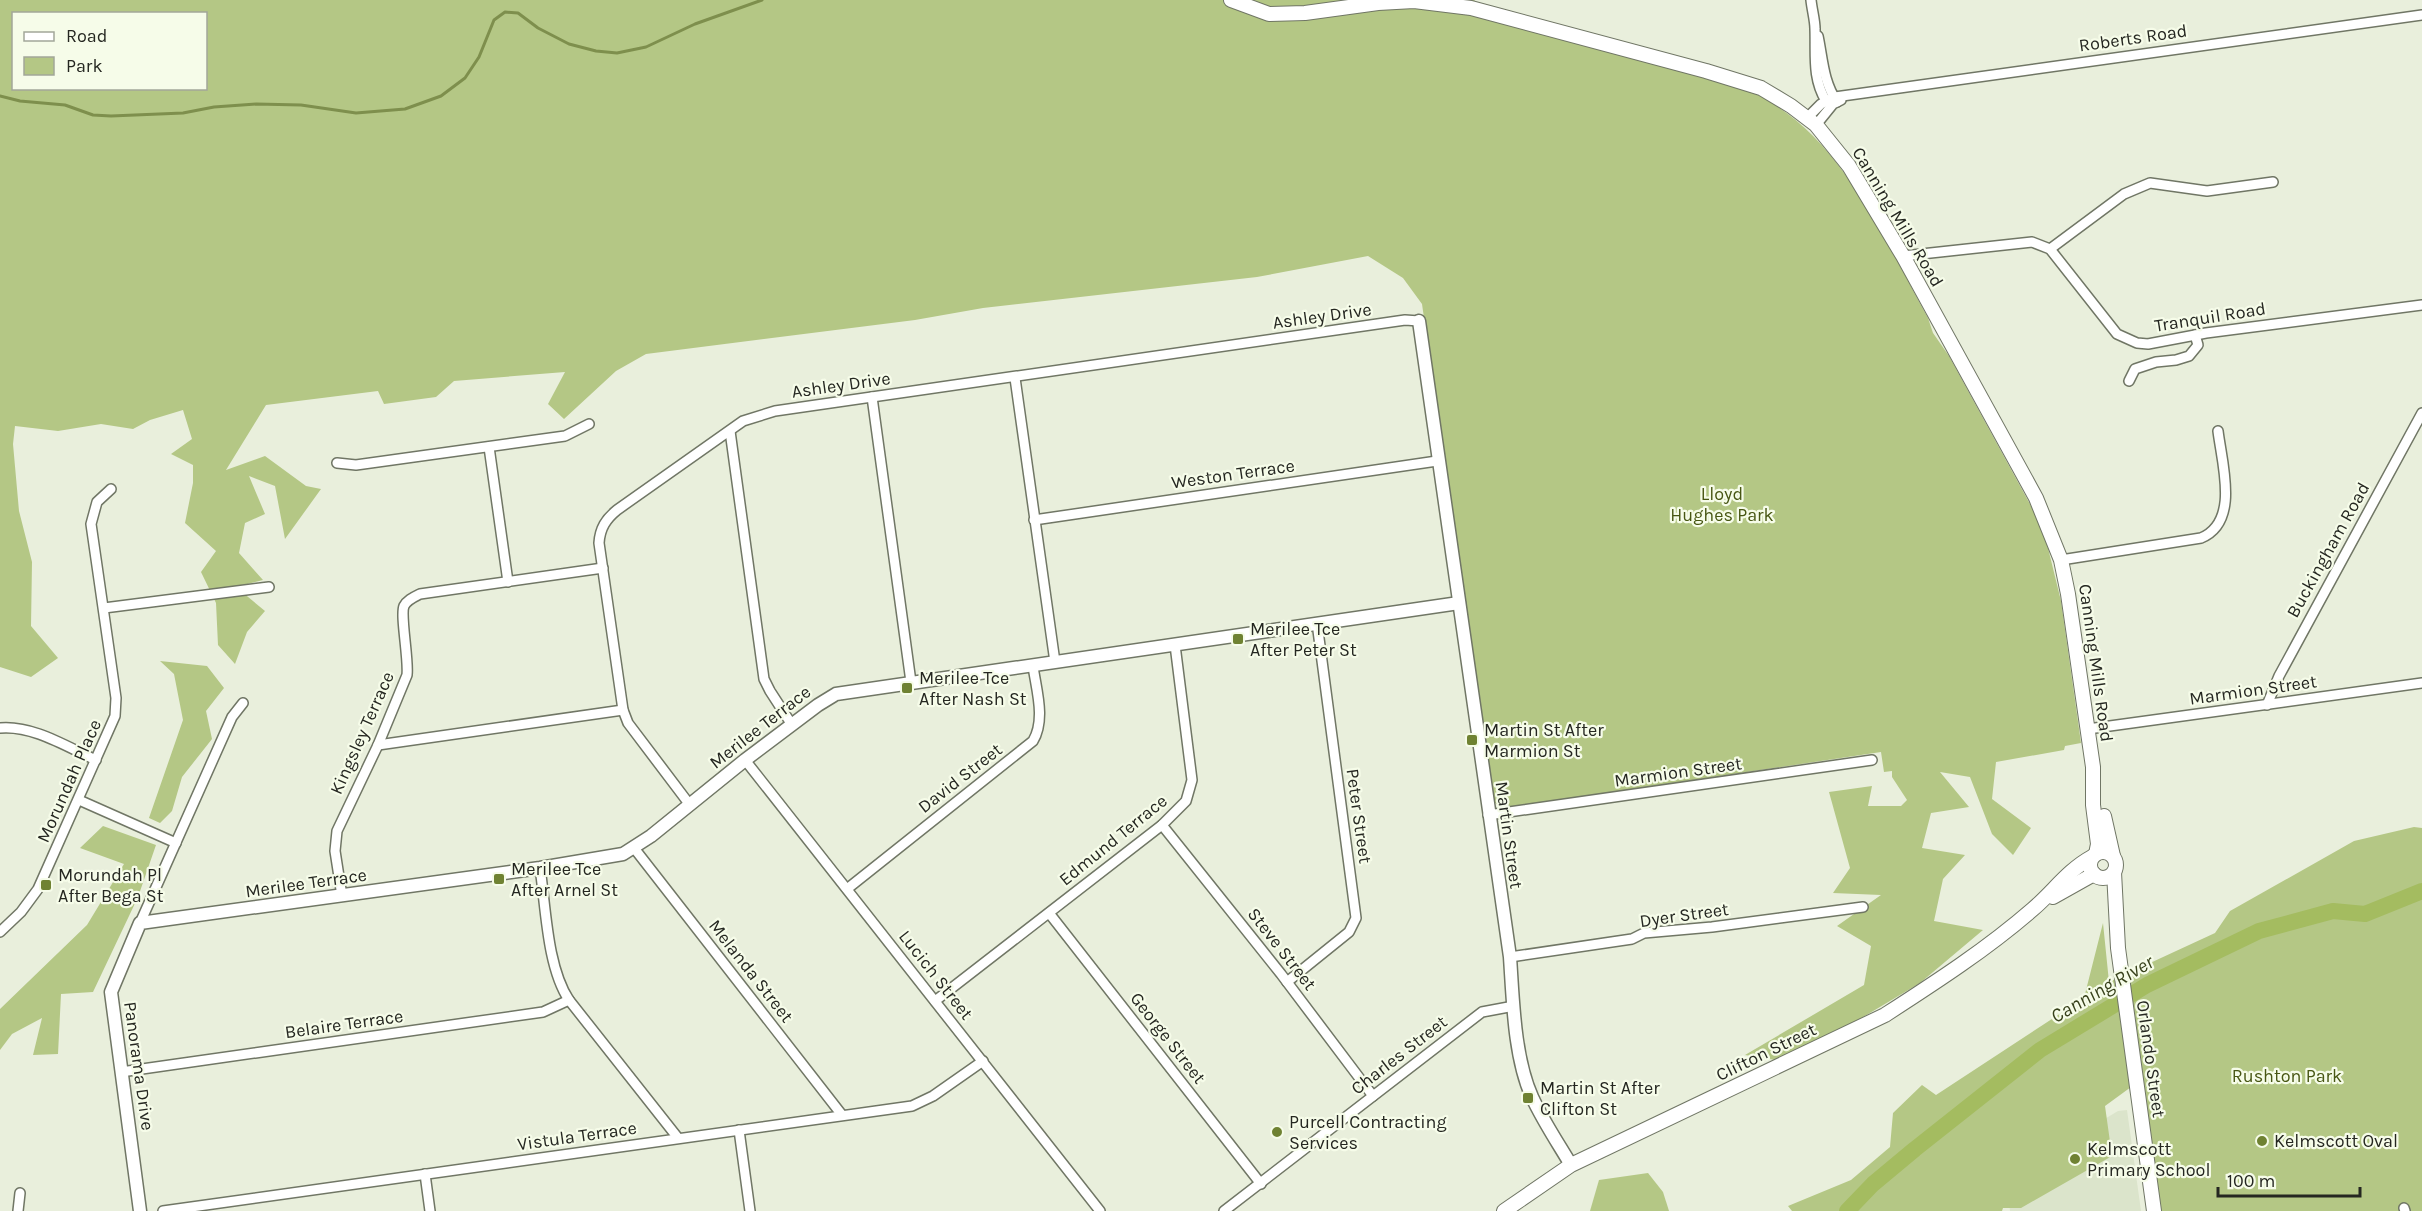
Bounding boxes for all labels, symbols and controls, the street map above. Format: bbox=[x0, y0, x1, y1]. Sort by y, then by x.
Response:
legend bbox=[12, 12, 207, 90]
street label: Roberts Road bbox=[2077, 20, 2189, 56]
text: Road bbox=[66, 25, 107, 47]
text: Park bbox=[66, 55, 103, 77]
street label: Canning Mills Road bbox=[1848, 143, 1948, 291]
street label: Tranquil Road bbox=[2153, 297, 2267, 337]
street label: Ashley Drive bbox=[1271, 298, 1373, 334]
street label: Ashley Drive bbox=[790, 367, 892, 403]
street label: Weston Terrace bbox=[1170, 454, 1296, 494]
street label: Buckingham Road bbox=[2282, 479, 2374, 621]
park label: Lloyd Hughes Park bbox=[1670, 483, 1774, 526]
street label: Canning Mills Road bbox=[2074, 583, 2118, 743]
place label: Merilee Tce After Peter St bbox=[1250, 618, 1357, 661]
marker: Merilee Tce After Peter St bbox=[1231, 632, 1245, 646]
place label: Merilee Tce After Nash St bbox=[919, 667, 1027, 710]
street label: Kingsley Terrace bbox=[325, 668, 399, 798]
street label: Marmion Street bbox=[2188, 670, 2318, 710]
street label: Merilee Terrace bbox=[705, 681, 815, 773]
marker: Merilee Tce After Nash St bbox=[900, 681, 914, 695]
street label: Morundah Place bbox=[32, 716, 106, 846]
place label: Martin St After Marmion St bbox=[1484, 719, 1604, 762]
marker: Martin St After Marmion St bbox=[1465, 733, 1479, 747]
street label: David Street bbox=[914, 738, 1007, 818]
street label: Marmion Street bbox=[1613, 752, 1743, 792]
street label: Peter Street bbox=[1341, 767, 1377, 865]
street label: Martin Street bbox=[1491, 780, 1527, 890]
street label: Edmund Terrace bbox=[1055, 790, 1171, 890]
place label: Merilee Tce After Arnel St bbox=[511, 858, 618, 901]
place label: Morundah Pl After Bega St bbox=[58, 864, 164, 907]
street label: Merilee Terrace bbox=[244, 864, 368, 902]
marker: Merilee Tce After Arnel St bbox=[492, 872, 506, 886]
marker: Morundah Pl After Bega St bbox=[39, 878, 53, 892]
street label: Dyer Street bbox=[1638, 898, 1730, 932]
street label: Steve Street bbox=[1243, 903, 1321, 995]
street label: Melanda Street bbox=[704, 915, 798, 1027]
street label: Lucich Street bbox=[894, 926, 978, 1024]
water label: Canning River bbox=[2046, 950, 2159, 1028]
street label: George Street bbox=[1125, 988, 1211, 1088]
street label: Orlando Street bbox=[2132, 999, 2170, 1119]
street label: Panorama Drive bbox=[119, 1000, 159, 1132]
street label: Belaire Terrace bbox=[283, 1005, 405, 1043]
street label: Charles Street bbox=[1347, 1011, 1452, 1099]
street label: Clifton Street bbox=[1712, 1018, 1820, 1086]
park label: Rushton Park bbox=[2232, 1065, 2342, 1087]
place label: Martin St After Clifton St bbox=[1540, 1077, 1660, 1120]
marker: Martin St After Clifton St bbox=[1521, 1091, 1535, 1105]
place label: Purcell Contracting Services bbox=[1289, 1111, 1447, 1154]
street label: Vistula Terrace bbox=[516, 1117, 638, 1155]
marker: Purcell Contracting Services bbox=[1270, 1125, 1284, 1139]
place label: Kelmscott Oval bbox=[2274, 1130, 2398, 1152]
marker: Kelmscott Oval bbox=[2255, 1134, 2269, 1148]
place label: Kelmscott Primary School bbox=[2087, 1138, 2211, 1181]
marker: Kelmscott Primary School bbox=[2068, 1152, 2082, 1166]
scale bar bbox=[2218, 1160, 2360, 1198]
text: 100 m bbox=[2227, 1170, 2275, 1192]

